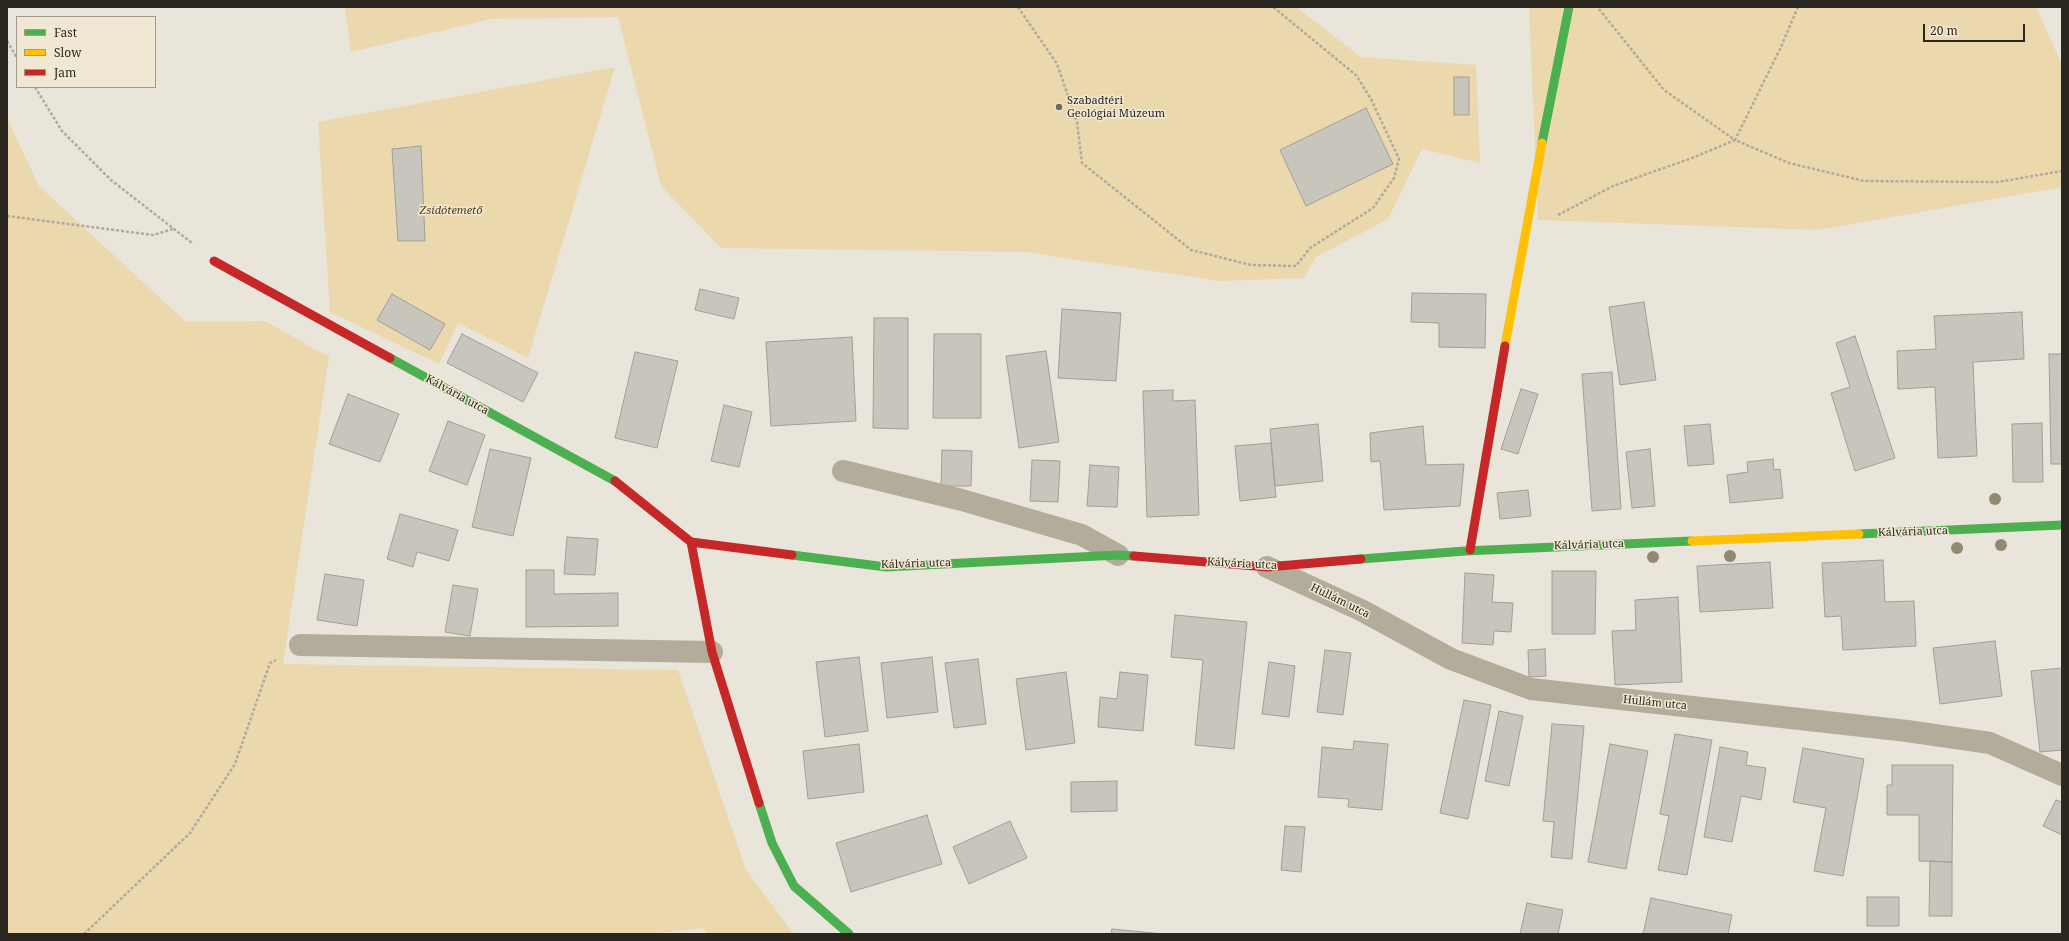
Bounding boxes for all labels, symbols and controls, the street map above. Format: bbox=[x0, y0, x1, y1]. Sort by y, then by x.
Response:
legend bbox=[16, 16, 156, 88]
scale bar bbox=[1925, 16, 2027, 42]
text: 20 m bbox=[1930, 22, 1958, 39]
text: Fast bbox=[54, 24, 77, 41]
text: Slow bbox=[54, 44, 82, 61]
text: Jam bbox=[54, 64, 76, 81]
place label: Szabadtéri Geológiai Múzeum bbox=[1067, 94, 1165, 120]
marker: Szabadtéri Geológiai Múzeum bbox=[1054, 102, 1064, 112]
park label: Zsidótemető bbox=[420, 204, 482, 218]
street label: Kálvária utca bbox=[423, 372, 491, 418]
street label: Kálvária utca bbox=[1878, 524, 1948, 540]
street label: Kálvária utca bbox=[1554, 537, 1624, 553]
street label: Kálvária utca bbox=[881, 556, 951, 572]
street label: Kálvária utca bbox=[1207, 556, 1277, 572]
street label: Hullám utca bbox=[1308, 581, 1372, 621]
street label: Hullám utca bbox=[1622, 693, 1688, 713]

